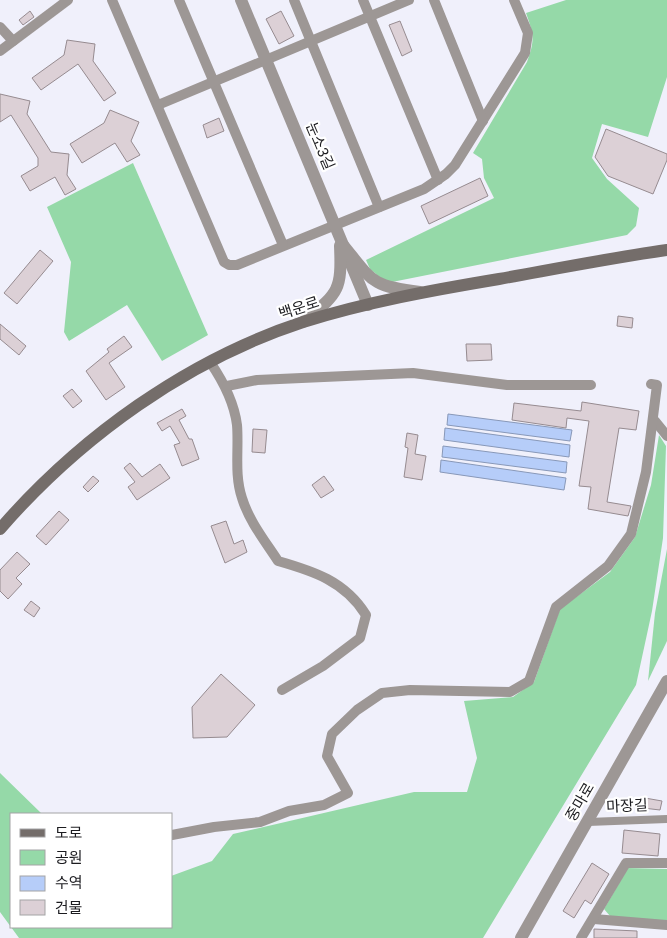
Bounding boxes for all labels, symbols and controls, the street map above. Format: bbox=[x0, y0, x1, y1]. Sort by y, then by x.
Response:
street label: 눈소3길 bbox=[302, 120, 338, 172]
street label: 백운로 bbox=[277, 293, 321, 323]
street label: 중마로 bbox=[562, 780, 598, 824]
street label: 마장길 bbox=[606, 796, 648, 816]
legend bbox=[10, 813, 172, 928]
text: 도로 bbox=[55, 824, 83, 842]
text: 공원 bbox=[55, 849, 83, 867]
text: 수역 bbox=[55, 874, 83, 892]
text: 건물 bbox=[55, 899, 83, 917]

